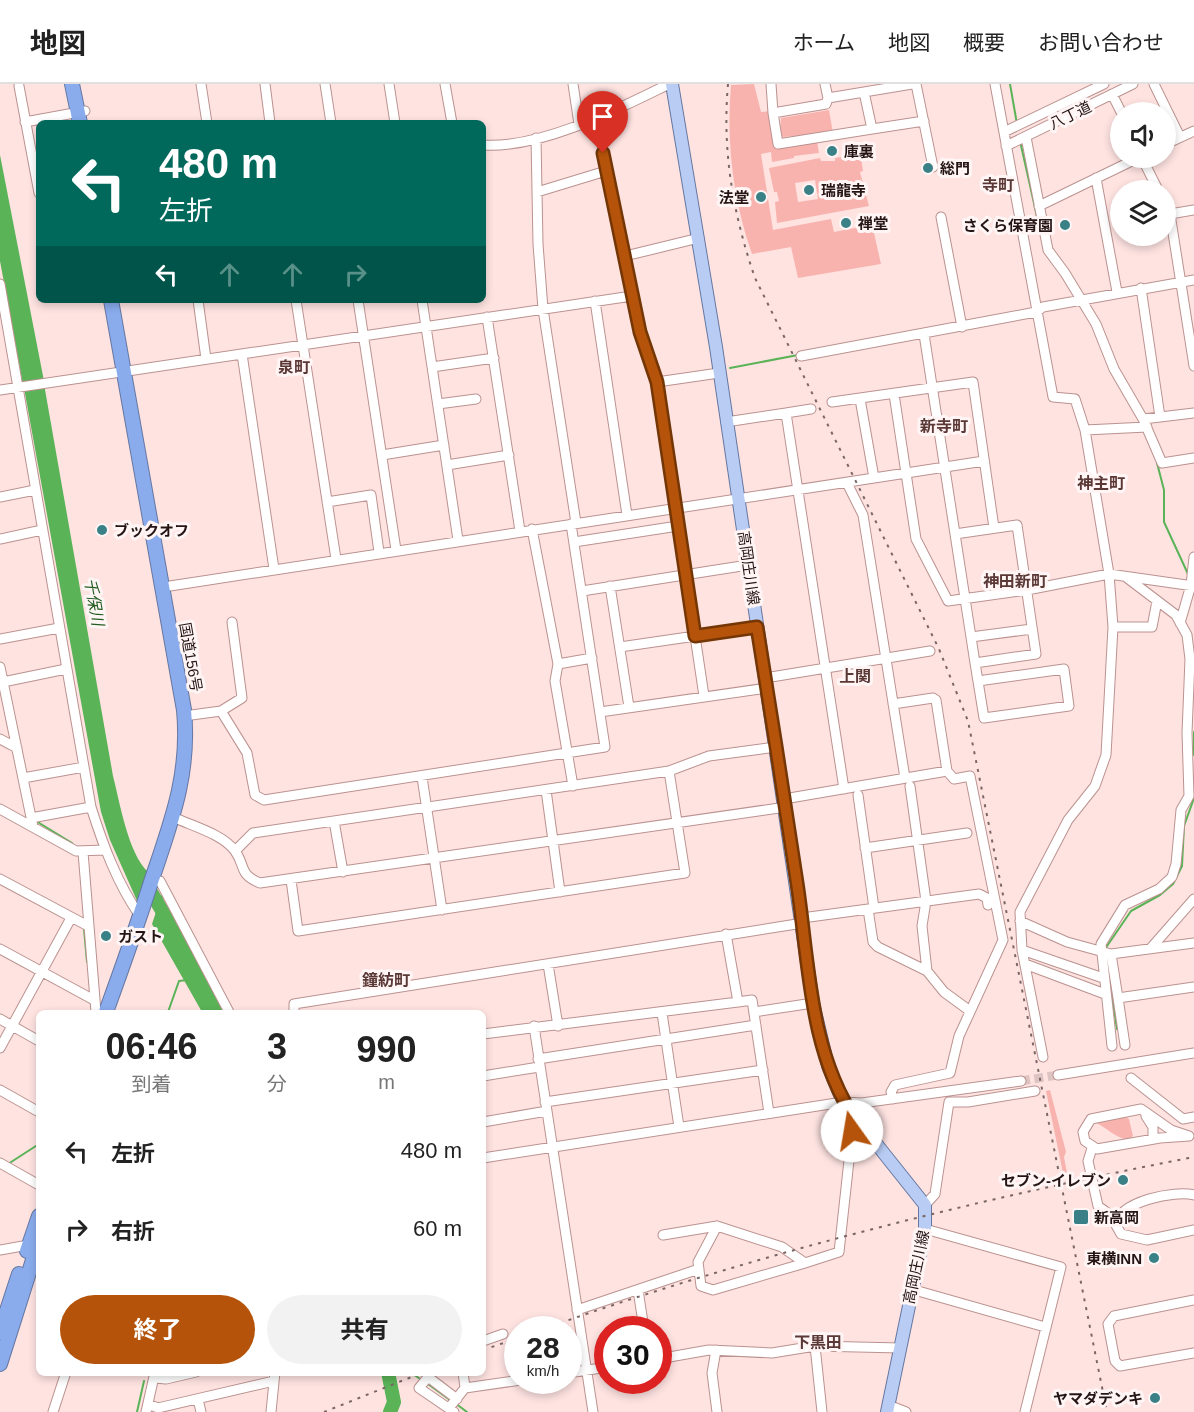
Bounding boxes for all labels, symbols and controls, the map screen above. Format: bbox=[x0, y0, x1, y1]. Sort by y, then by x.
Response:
text: 地図 bbox=[30, 28, 86, 59]
text: ホーム bbox=[793, 31, 855, 54]
text: 地図 bbox=[888, 31, 930, 54]
text: 概要 bbox=[963, 31, 1005, 54]
text: お問い合わせ bbox=[1038, 31, 1164, 54]
pin bbox=[577, 91, 628, 153]
street label: 八丁道 bbox=[1046, 97, 1094, 133]
icon: arrive bbox=[586, 100, 619, 133]
map controls bbox=[1110, 102, 1176, 246]
button: sound bbox=[1110, 102, 1176, 168]
text: 480 m bbox=[159, 140, 278, 187]
place label: 庫裏 bbox=[844, 143, 874, 160]
icon: left bbox=[60, 144, 138, 222]
marker: 庫裏 bbox=[825, 144, 839, 158]
place label: 総門 bbox=[940, 160, 970, 177]
marker: 総門 bbox=[921, 161, 935, 175]
district label: 寺町 bbox=[982, 177, 1014, 194]
button: layers bbox=[1110, 180, 1176, 246]
place label: 瑞龍寺 bbox=[821, 182, 866, 199]
marker: 瑞龍寺 bbox=[802, 183, 816, 197]
place label: 法堂 bbox=[719, 189, 749, 206]
marker: 法堂 bbox=[754, 190, 768, 204]
text: 左折 bbox=[159, 196, 213, 226]
place label: 禅堂 bbox=[857, 215, 888, 232]
marker: 禅堂 bbox=[839, 216, 853, 230]
place label: さくら保育園 bbox=[963, 217, 1053, 234]
marker: さくら保育園 bbox=[1058, 218, 1072, 232]
icon: left bbox=[150, 258, 183, 291]
icon: ahead bbox=[213, 258, 246, 291]
icon: ahead bbox=[276, 258, 309, 291]
icon: right bbox=[339, 258, 372, 291]
district label: 泉町 bbox=[278, 359, 310, 376]
district label: 新寺町 bbox=[920, 418, 968, 435]
district label: 神主町 bbox=[1077, 474, 1125, 492]
place label: ブックオフ bbox=[114, 522, 189, 539]
marker: ブックオフ bbox=[95, 523, 109, 537]
street label: 高岡庄川線 bbox=[735, 530, 763, 606]
district label: 神田新町 bbox=[983, 572, 1047, 590]
water label: 千保川 bbox=[81, 577, 107, 629]
street label: 国道156号 bbox=[177, 621, 205, 693]
district label: 上関 bbox=[839, 668, 871, 685]
place label: ガスト bbox=[118, 928, 163, 945]
marker: ガスト bbox=[99, 929, 113, 943]
district label: 鐘紡町 bbox=[362, 971, 410, 989]
text: 06:46 bbox=[105, 1026, 198, 1067]
text: 3 bbox=[267, 1026, 287, 1067]
text: 990 bbox=[356, 1029, 417, 1070]
text: m bbox=[378, 1071, 395, 1093]
text: 到着 bbox=[131, 1073, 171, 1095]
text: 分 bbox=[267, 1073, 287, 1095]
position arrow bbox=[820, 1099, 884, 1163]
icon: left bbox=[60, 1135, 93, 1168]
text: 480 m bbox=[401, 1138, 462, 1163]
text: 左折 bbox=[111, 1141, 155, 1166]
place label: セブン-イレブン bbox=[1001, 1172, 1111, 1189]
marker: セブン-イレブン bbox=[1116, 1173, 1130, 1187]
marker: 新高岡 bbox=[1072, 1208, 1090, 1226]
place label: 新高岡 bbox=[1094, 1209, 1139, 1226]
icon: right bbox=[60, 1213, 93, 1246]
text: 60 m bbox=[413, 1216, 462, 1241]
text: 右折 bbox=[111, 1219, 155, 1244]
street label: 高岡庄川線 bbox=[900, 1229, 932, 1305]
place label: 東横INN bbox=[1086, 1250, 1142, 1267]
marker: 東横INN bbox=[1147, 1251, 1161, 1265]
button: 終了 bbox=[60, 1295, 255, 1364]
button: 共有 bbox=[267, 1295, 462, 1364]
speed limit sign: 30 bbox=[594, 1316, 672, 1394]
text: 28 bbox=[526, 1331, 560, 1364]
district label: 下黒田 bbox=[794, 1334, 842, 1351]
text: km/h bbox=[527, 1362, 559, 1379]
place label: ヤマダデンキ bbox=[1053, 1390, 1143, 1407]
marker: ヤマダデンキ bbox=[1148, 1391, 1162, 1405]

